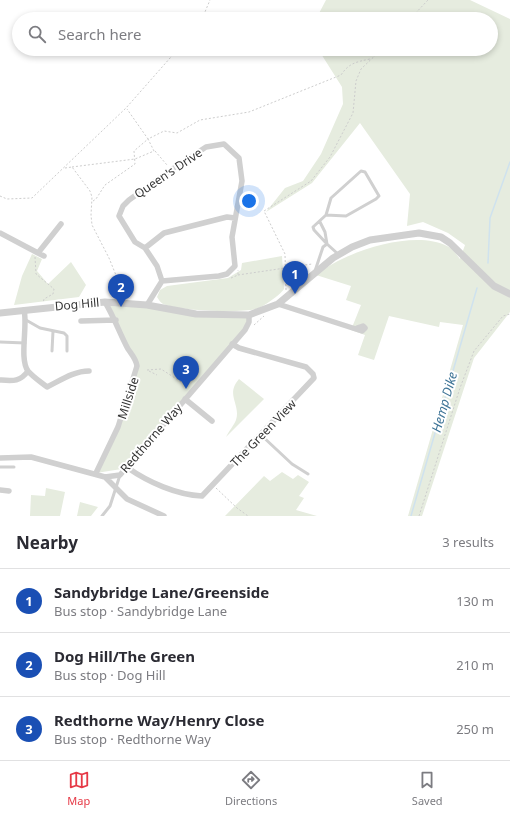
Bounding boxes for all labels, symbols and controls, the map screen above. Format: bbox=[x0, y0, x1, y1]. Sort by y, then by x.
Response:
search box bbox=[12, 12, 498, 56]
icon: search bbox=[26, 23, 48, 45]
text: Search here bbox=[58, 24, 141, 44]
street label: Queen's Drive bbox=[131, 144, 205, 202]
your location bbox=[239, 191, 259, 211]
pin: 1 bbox=[282, 261, 308, 294]
pin: 2 bbox=[108, 274, 134, 307]
street label: Dog Hill bbox=[54, 294, 100, 314]
pin: 3 bbox=[173, 356, 199, 389]
water label: Hemp Dike bbox=[427, 369, 461, 434]
street label: Millside bbox=[113, 375, 143, 421]
street label: The Green View bbox=[226, 395, 300, 470]
street label: Redthorne Way bbox=[116, 399, 186, 476]
text: Nearby bbox=[16, 531, 78, 554]
text: 3 results bbox=[442, 533, 494, 551]
text: Sandybridge Lane/Greenside bbox=[54, 582, 269, 602]
text: 1 bbox=[25, 592, 33, 610]
text: 130 m bbox=[456, 592, 494, 610]
text: Bus stop · Sandybridge Lane bbox=[54, 602, 227, 620]
text: Dog Hill/The Green bbox=[54, 646, 195, 666]
text: 2 bbox=[25, 656, 33, 674]
text: 210 m bbox=[456, 656, 494, 674]
text: Bus stop · Dog Hill bbox=[54, 666, 166, 684]
text: Redthorne Way/Henry Close bbox=[54, 710, 265, 730]
text: 3 bbox=[25, 720, 33, 738]
text: 250 m bbox=[456, 720, 494, 738]
text: Bus stop · Redthorne Way bbox=[54, 730, 211, 748]
tab: Map bbox=[67, 769, 90, 808]
tab: Directions bbox=[225, 769, 277, 808]
tab: Saved bbox=[412, 769, 443, 808]

